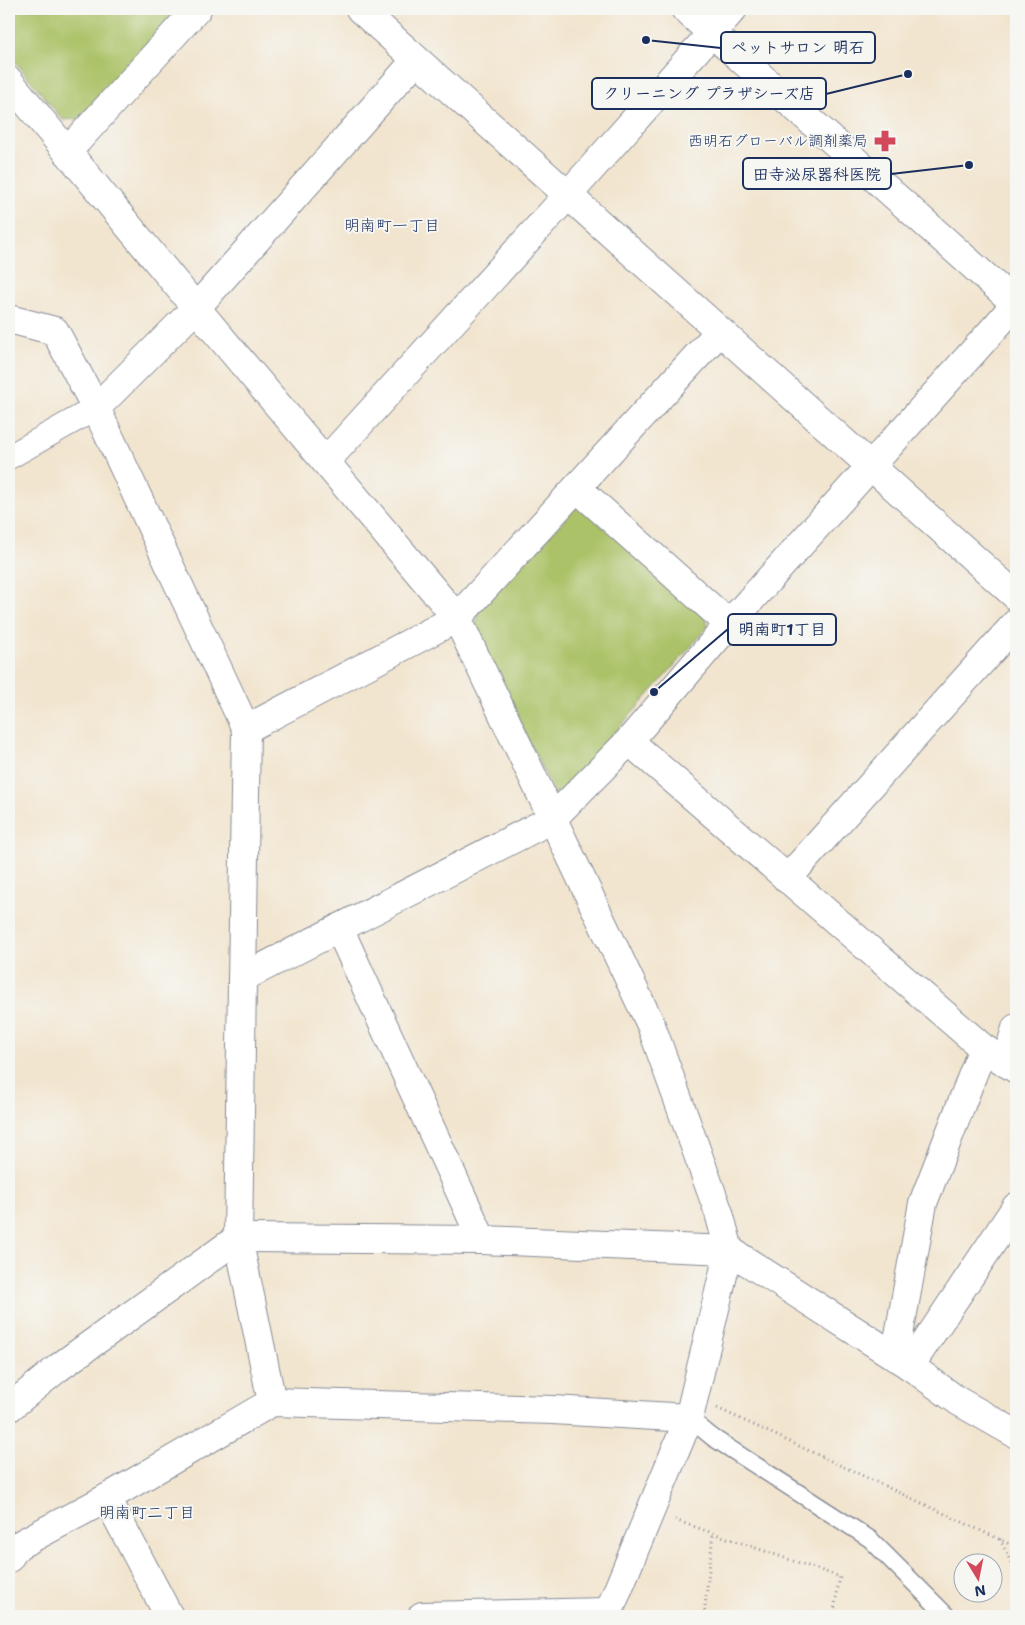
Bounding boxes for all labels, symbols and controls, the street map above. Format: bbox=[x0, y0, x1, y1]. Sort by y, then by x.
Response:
callout: ペットサロン 明石 bbox=[721, 32, 875, 63]
text: ペットサロン 明石 bbox=[731, 37, 865, 58]
callout: クリーニング プラザシーズ店 bbox=[592, 78, 826, 109]
text: クリーニング プラザシーズ店 bbox=[603, 83, 815, 104]
pharmacy icon: 西明石グローバル調剤薬局 bbox=[872, 128, 898, 154]
place label: 西明石グローバル調剤薬局 bbox=[688, 131, 868, 151]
callout: 田寺泌尿器科医院 bbox=[743, 158, 891, 189]
text: 田寺泌尿器科医院 bbox=[753, 164, 881, 185]
district label: 明南町一丁目 bbox=[344, 215, 440, 236]
callout: 明南町1丁目 bbox=[728, 614, 836, 645]
text: 明南町1丁目 bbox=[738, 619, 826, 640]
district label: 明南町二丁目 bbox=[99, 1502, 195, 1523]
north arrow bbox=[952, 1552, 1002, 1602]
text: N bbox=[973, 1581, 987, 1601]

